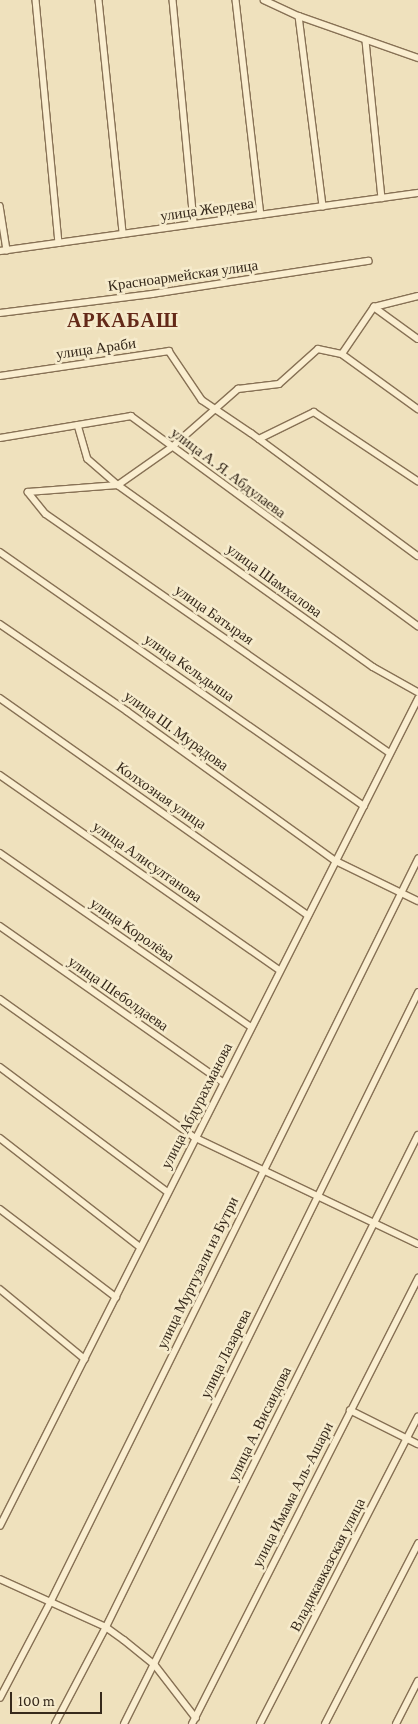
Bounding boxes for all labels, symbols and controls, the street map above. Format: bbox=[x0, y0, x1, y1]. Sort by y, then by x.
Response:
street label: улица Жердева bbox=[159, 195, 255, 225]
street label: Красноармейская улица bbox=[107, 257, 259, 295]
district label: АРКАБАШ bbox=[66, 308, 180, 332]
street label: улица Араби bbox=[55, 334, 137, 364]
street label: улица А. Я. Абдулаева bbox=[167, 424, 289, 522]
street label: улица Шамхалова bbox=[223, 540, 325, 622]
street label: улица Батырая bbox=[171, 581, 257, 649]
street label: улица Кельдыша bbox=[140, 630, 238, 706]
street label: улица Ш. Мурадова bbox=[120, 687, 232, 775]
street label: Колхозная улица bbox=[112, 758, 210, 834]
street label: улица Алисултанова bbox=[89, 818, 205, 906]
street label: улица Королёва bbox=[86, 894, 178, 966]
street label: улица Шеболдаева bbox=[64, 953, 172, 1035]
street label: улица Абдурахманова bbox=[157, 1040, 237, 1172]
street label: улица Муртузали из Бутри bbox=[153, 1194, 243, 1352]
street label: улица Лазарева bbox=[197, 1306, 255, 1402]
street label: улица А. Висаидова bbox=[224, 1364, 296, 1484]
street label: улица Имама Аль-Ашари bbox=[248, 1419, 338, 1571]
street label: Владикавказская улица bbox=[287, 1495, 369, 1635]
scale bar bbox=[12, 1682, 105, 1714]
text: 100 m bbox=[18, 1693, 55, 1709]

